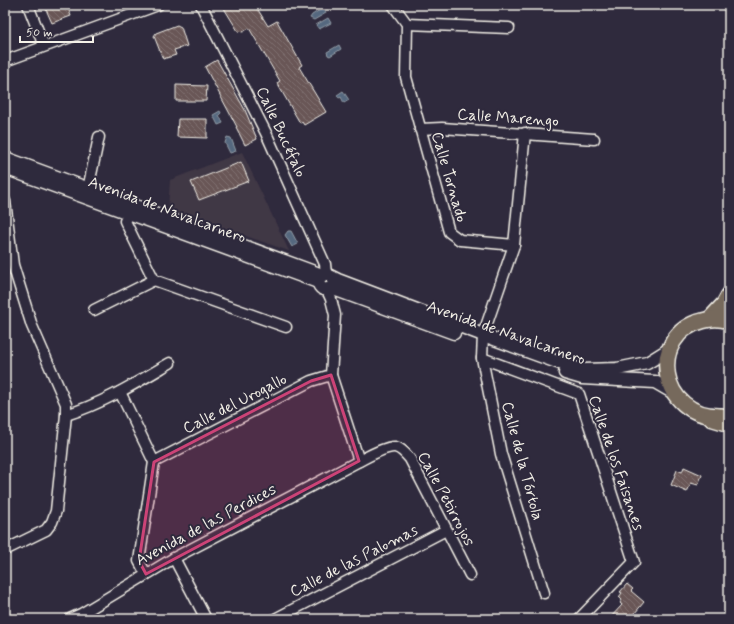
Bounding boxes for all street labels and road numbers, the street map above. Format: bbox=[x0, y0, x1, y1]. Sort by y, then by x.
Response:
street label: Calle Bucéfalo bbox=[251, 83, 311, 181]
street label: Calle Marengo bbox=[456, 104, 560, 132]
street label: Calle Tornado bbox=[426, 129, 472, 225]
street label: Avenida de Navalcarnero bbox=[85, 172, 249, 248]
street label: Avenida de Navalcarnero bbox=[424, 296, 588, 370]
street label: Calle del Urogallo bbox=[180, 369, 290, 439]
street label: Calle de los Faisanes bbox=[583, 393, 649, 533]
street label: Calle de la Tórtola bbox=[496, 399, 548, 523]
street label: Calle Petirrojos bbox=[412, 448, 480, 550]
street label: Avenida de las Perdices bbox=[132, 479, 280, 571]
street label: Calle de las Palomas bbox=[286, 520, 422, 602]

